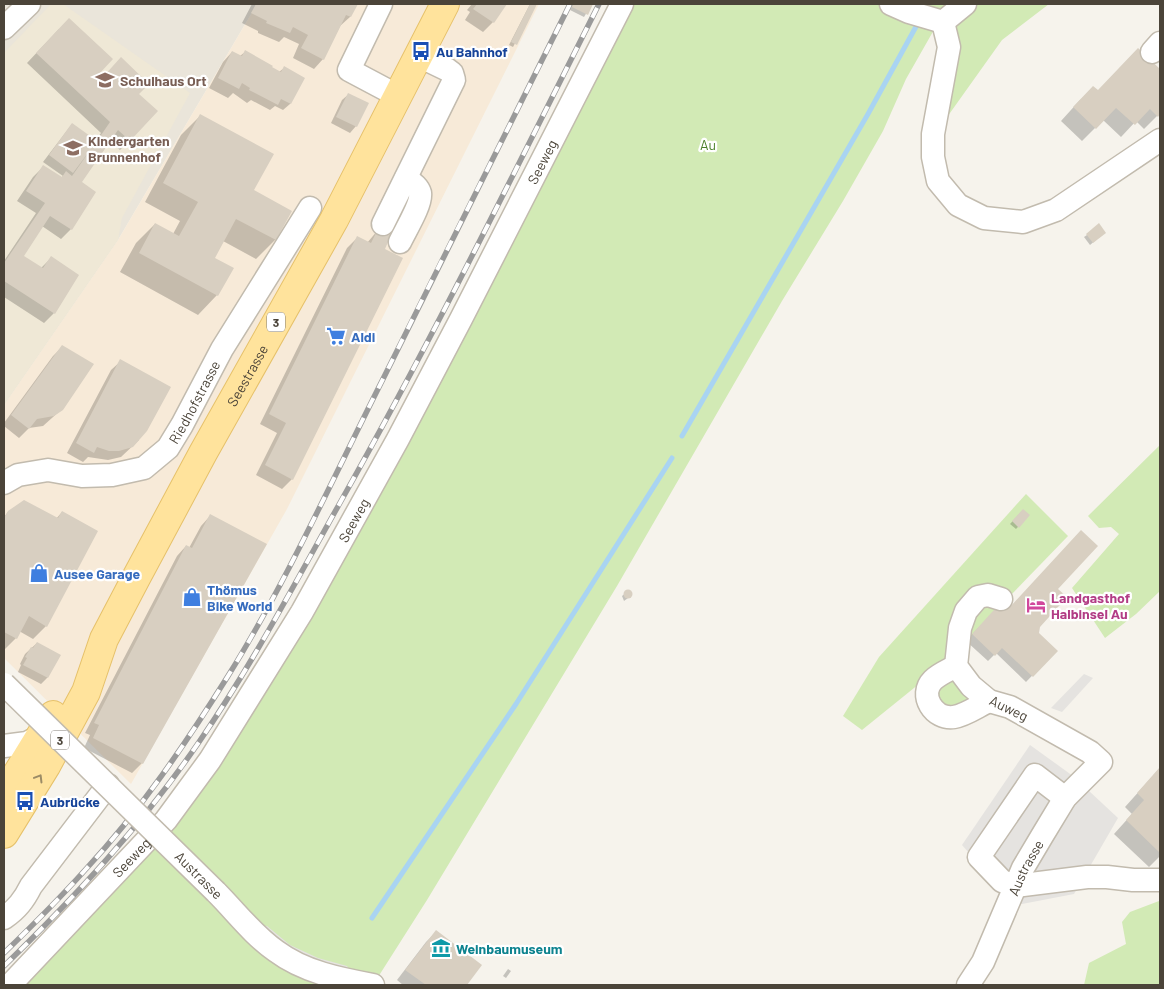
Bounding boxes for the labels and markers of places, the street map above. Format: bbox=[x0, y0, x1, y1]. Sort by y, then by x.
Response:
bus stop icon: Au Bahnhof bbox=[410, 40, 432, 62]
place label: Au Bahnhof bbox=[436, 43, 508, 60]
school or university icon: Schulhaus Ort bbox=[94, 69, 116, 91]
place label: Schulhaus Ort bbox=[120, 72, 207, 89]
place label: Kindergarten Brunnenhof bbox=[88, 132, 170, 165]
school or university icon: Kindergarten Brunnenhof bbox=[62, 137, 84, 159]
supermarket icon: Aldi bbox=[325, 325, 347, 347]
place label: Aldi bbox=[351, 328, 375, 345]
shop icon: Ausee Garage bbox=[28, 562, 50, 584]
place label: Ausee Garage bbox=[54, 565, 141, 582]
place label: Thömus Bike World bbox=[207, 581, 272, 614]
shop icon: Thömus Bike World bbox=[181, 586, 203, 608]
place label: Landgasthof Halbinsel Au bbox=[1051, 589, 1130, 622]
hotel icon: Landgasthof Halbinsel Au bbox=[1025, 594, 1047, 616]
bus stop icon: Aubrücke bbox=[14, 790, 36, 812]
place label: Aubrücke bbox=[40, 793, 100, 810]
museum icon: Weinbaumuseum bbox=[430, 937, 452, 959]
place label: Weinbaumuseum bbox=[456, 940, 563, 957]

